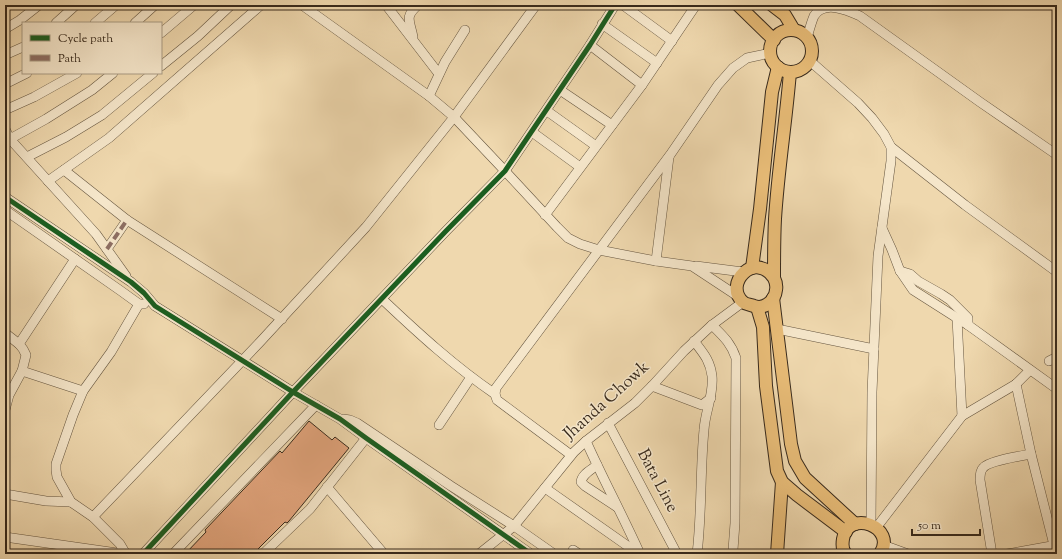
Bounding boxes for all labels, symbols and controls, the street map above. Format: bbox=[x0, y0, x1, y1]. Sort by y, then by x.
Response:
legend bbox=[22, 22, 162, 74]
text: Cycle path bbox=[58, 30, 113, 48]
text: Path bbox=[58, 50, 81, 68]
street label: Jhanda Chowk bbox=[558, 356, 655, 447]
street label: Bata Line bbox=[630, 445, 684, 517]
scale bar bbox=[912, 511, 980, 537]
text: 50 m bbox=[917, 517, 941, 535]

